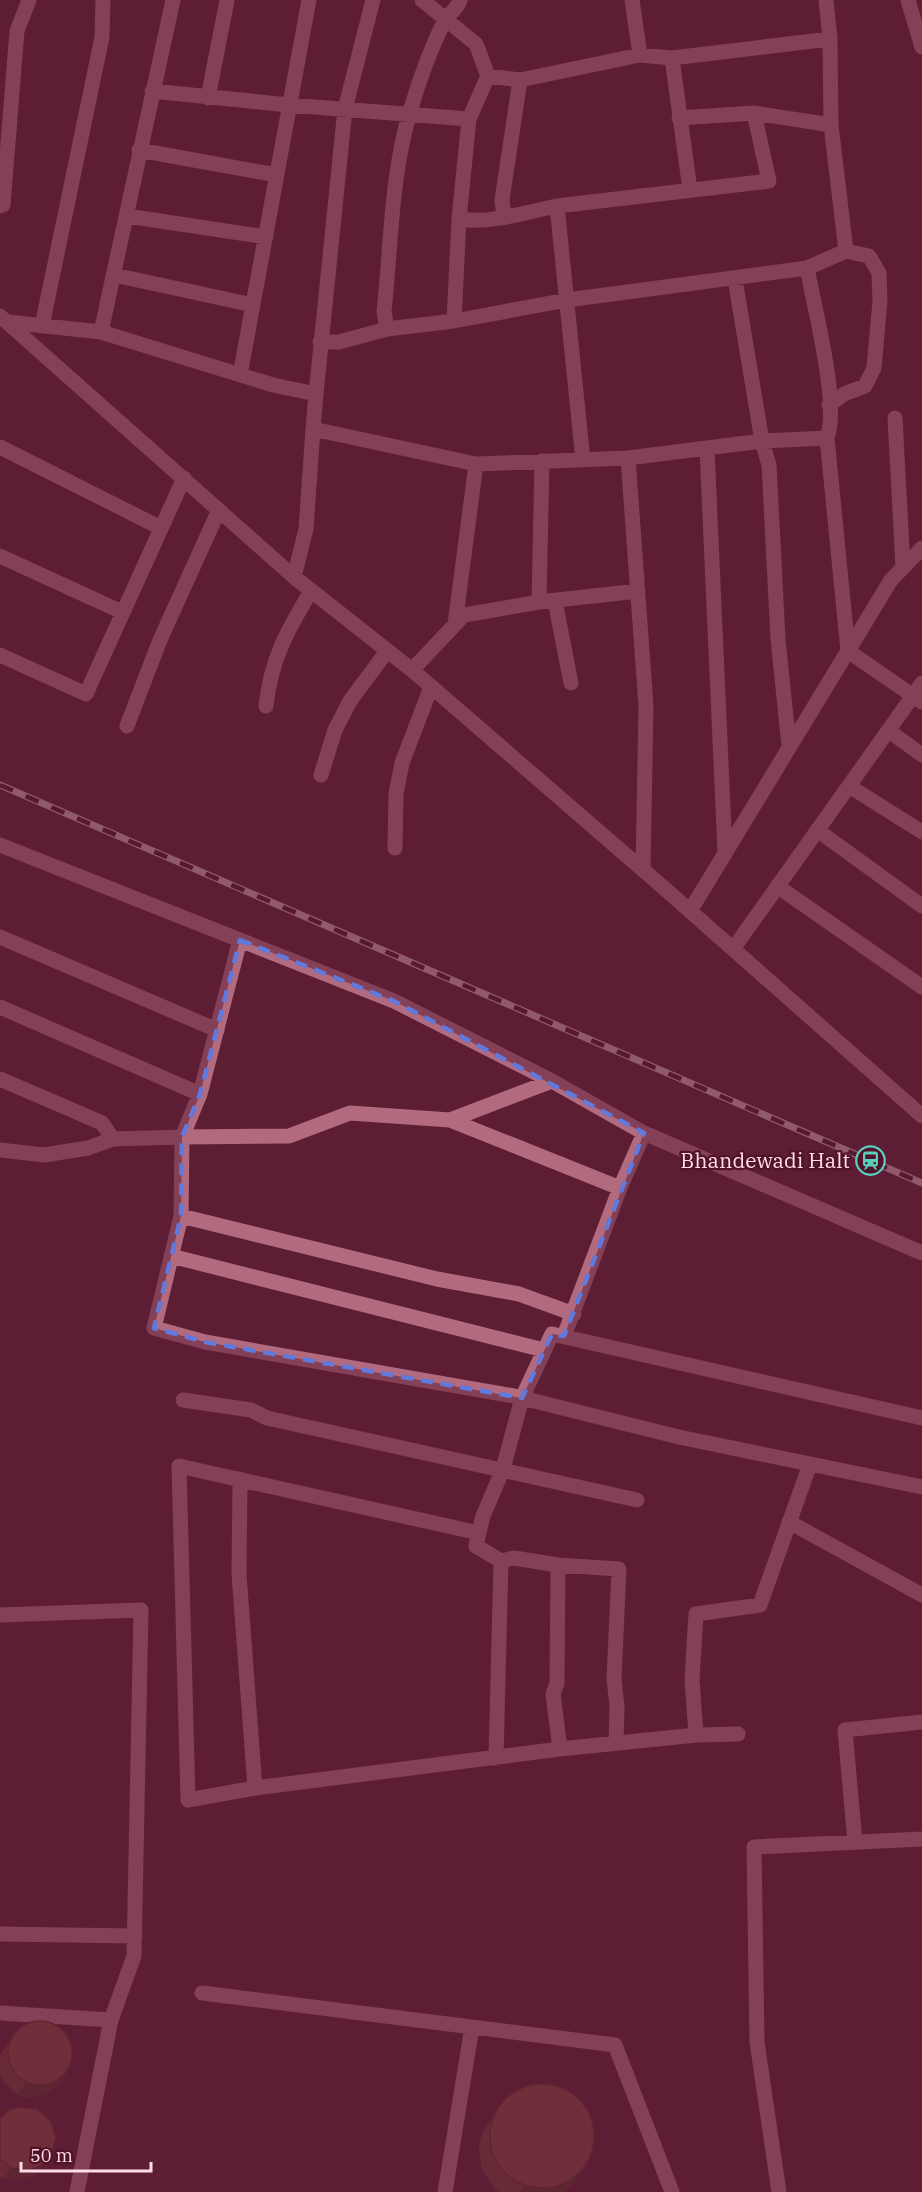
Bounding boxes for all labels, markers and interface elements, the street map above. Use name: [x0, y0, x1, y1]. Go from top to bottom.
station icon: Bhandewadi Halt: [855, 1145, 887, 1177]
place label: Bhandewadi Halt: [680, 1146, 850, 1174]
scale bar: [21, 2135, 152, 2173]
text: 50 m: [30, 2144, 73, 2167]

